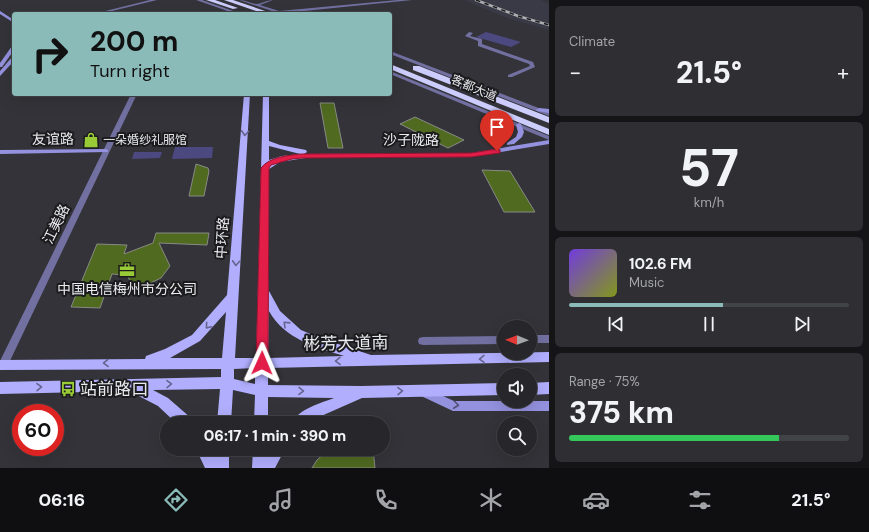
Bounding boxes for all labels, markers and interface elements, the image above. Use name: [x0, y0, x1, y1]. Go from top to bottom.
text: 200 m: [90, 23, 178, 60]
icon: right: [24, 28, 76, 80]
text: Climate: [569, 33, 615, 50]
text: 21.5°: [676, 53, 742, 92]
text: −: [569, 58, 581, 87]
text: +: [837, 58, 849, 87]
text: Turn right: [90, 59, 170, 83]
street label: 客都大道: [449, 71, 499, 105]
pin: [480, 110, 514, 151]
icon: arrive: [486, 116, 508, 138]
street label: 友谊路: [32, 130, 74, 148]
one-way arrow: [240, 130, 249, 136]
shop icon: 一朵婚纱礼服馆: [82, 131, 100, 149]
street label: 沙子陇路: [383, 131, 439, 149]
place label: 一朵婚纱礼服馆: [103, 132, 187, 148]
text: 57: [679, 134, 739, 202]
text: km/h: [694, 194, 724, 211]
street label: 江美路: [39, 201, 73, 247]
street label: 中环路: [212, 216, 232, 260]
text: 102.6 FM: [629, 254, 692, 274]
one-way arrow: [231, 260, 240, 266]
office icon: 中国电信梅州市分公司: [118, 261, 136, 279]
text: Music: [629, 274, 664, 291]
place label: 中国电信梅州市分公司: [57, 280, 197, 298]
icon: previous: [605, 313, 627, 335]
icon: pause: [698, 313, 720, 335]
icon: next: [791, 313, 813, 335]
north arrow: [497, 320, 537, 360]
map controls: [497, 320, 537, 456]
one-way arrow: [205, 321, 212, 329]
one-way arrow: [283, 321, 291, 329]
street label: 彬芳大道南: [303, 331, 389, 355]
position arrow: [241, 342, 283, 384]
one-way arrow: [479, 354, 485, 363]
one-way arrow: [335, 357, 341, 365]
one-way arrow: [103, 359, 109, 367]
button: sound: [497, 368, 537, 408]
text: Range · 75%: [569, 373, 640, 390]
place label: 站前路口: [80, 378, 148, 400]
bus stop icon: 站前路口: [59, 380, 77, 398]
one-way arrow: [166, 380, 172, 388]
one-way arrow: [36, 383, 42, 391]
one-way arrow: [298, 387, 304, 395]
one-way arrow: [397, 387, 403, 396]
text: 375 km: [569, 393, 674, 432]
one-way arrow: [453, 401, 459, 410]
speed limit sign: 60: [12, 404, 64, 456]
button: search: [497, 416, 537, 456]
text: 06:17 · 1 min · 390 m: [204, 426, 346, 446]
icon: directions: [162, 486, 190, 514]
icon: music: [267, 486, 295, 514]
icon: phone: [372, 486, 400, 514]
icon: climate: [477, 486, 505, 514]
icon: car: [582, 486, 610, 514]
icon: filters: [686, 486, 714, 514]
text: 06:16: [38, 488, 85, 512]
text: 21.5°: [791, 488, 831, 512]

